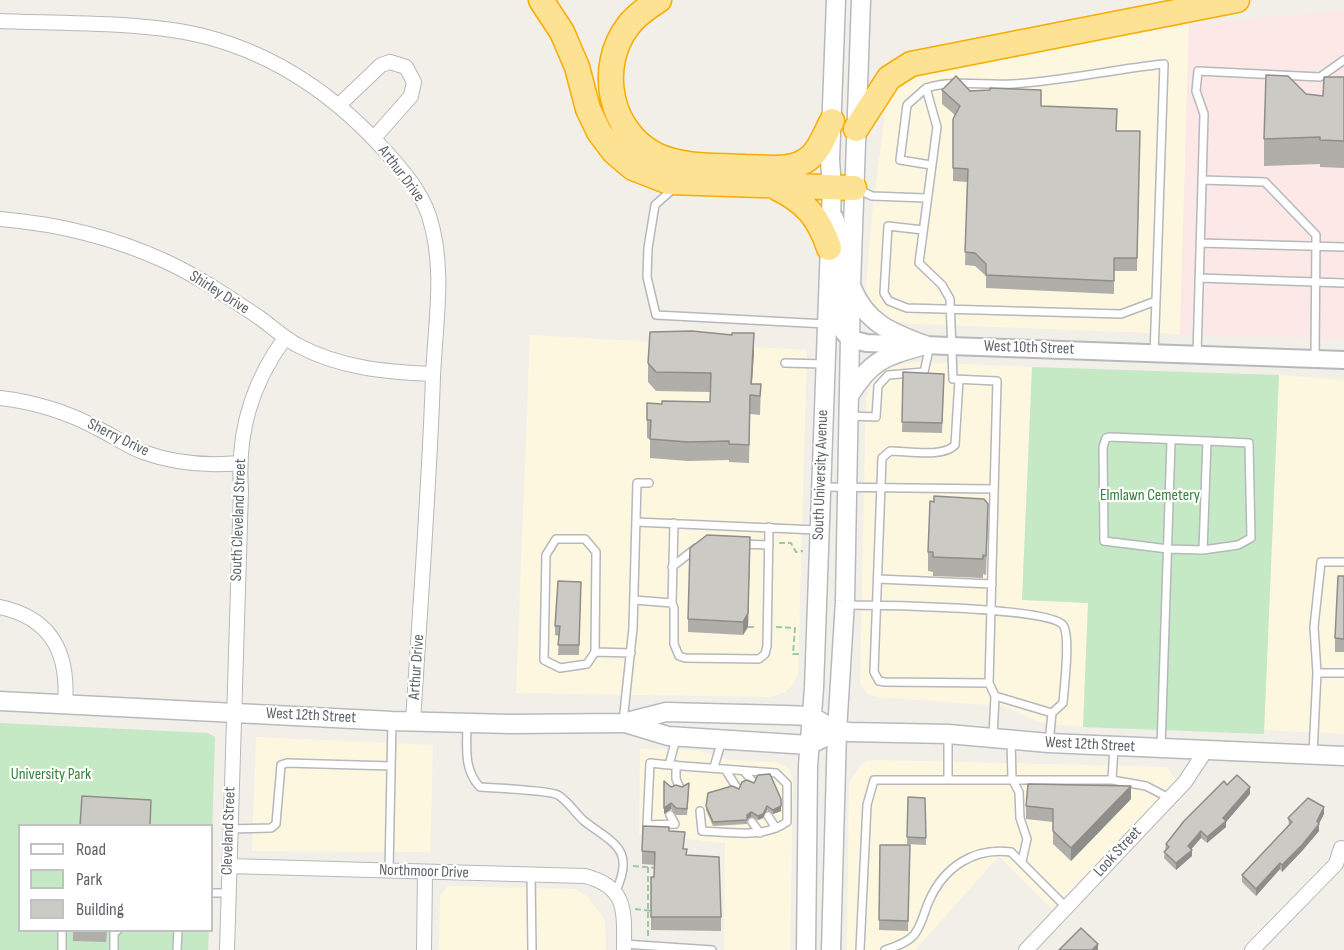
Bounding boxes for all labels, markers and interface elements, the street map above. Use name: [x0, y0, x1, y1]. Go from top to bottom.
street label: Arthur Drive: [374, 142, 428, 206]
street label: Shirley Drive: [185, 267, 253, 319]
street label: West 10th Street: [983, 337, 1075, 359]
street label: South University Avenue: [809, 409, 833, 541]
street label: Sherry Drive: [84, 415, 152, 461]
street label: South Cleveland Street: [227, 458, 251, 582]
park label: Elmlawn Cemetery: [1100, 486, 1200, 506]
street label: Arthur Drive: [405, 634, 429, 700]
street label: West 12th Street: [265, 704, 357, 728]
street label: West 12th Street: [1044, 733, 1136, 757]
park label: University Park: [11, 765, 91, 785]
street label: Cleveland Street: [218, 786, 240, 876]
street label: Look Street: [1090, 823, 1146, 881]
legend: [18, 824, 213, 932]
text: Road: [76, 839, 106, 860]
street label: Northmoor Drive: [379, 861, 469, 883]
text: Park: [76, 869, 102, 890]
text: Building: [76, 899, 124, 920]

